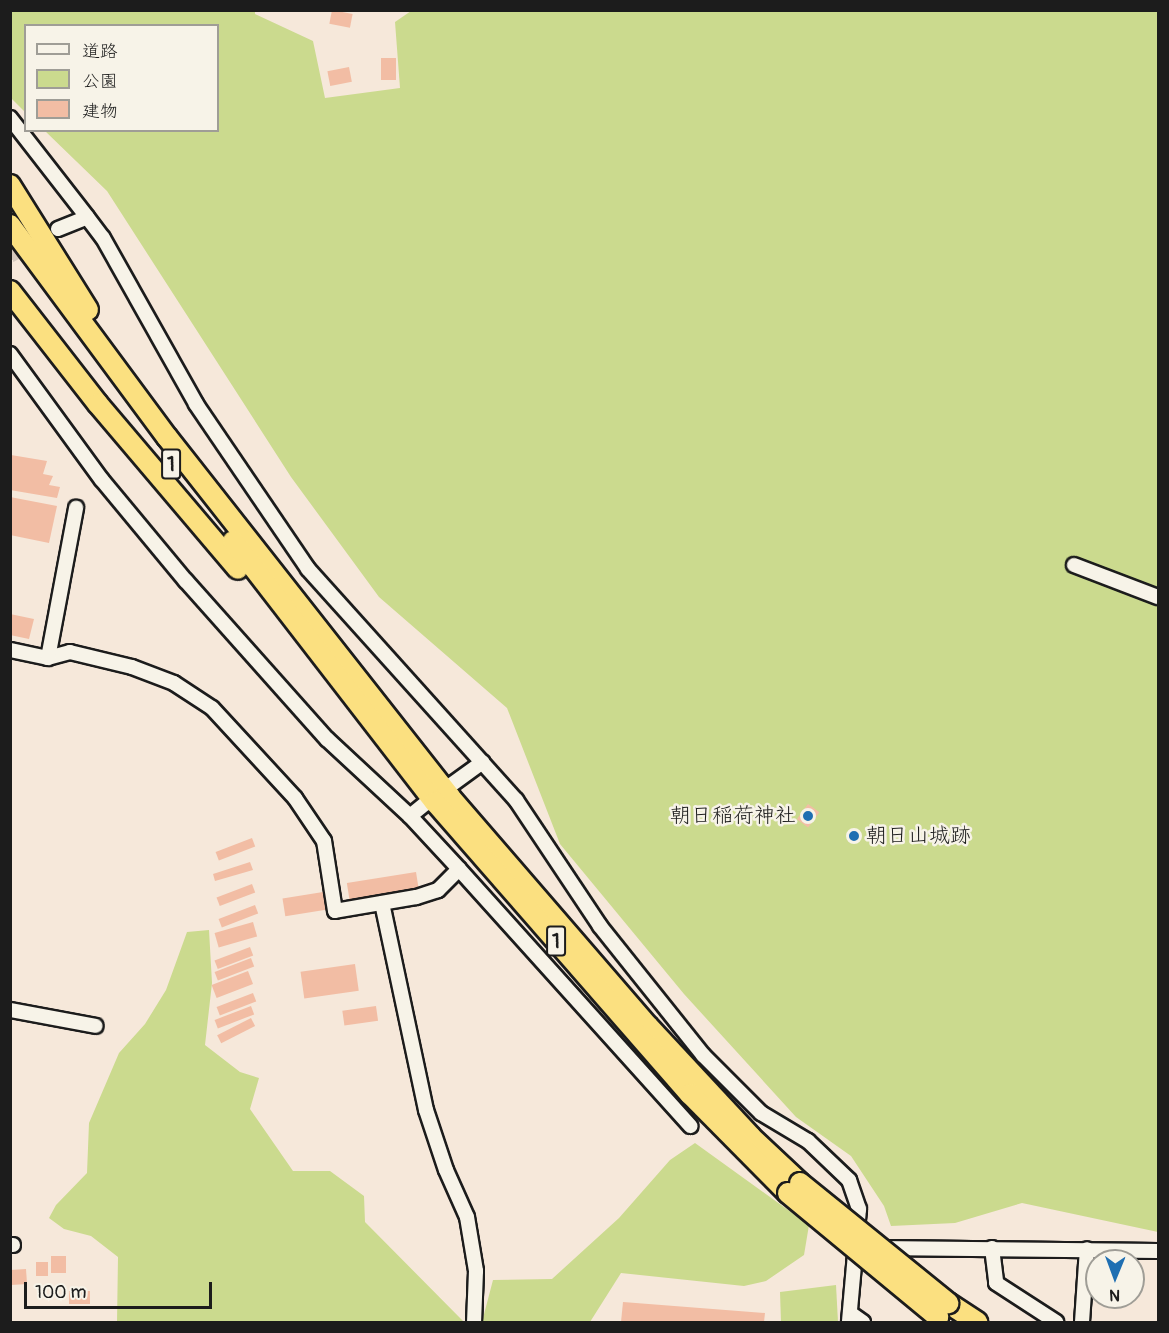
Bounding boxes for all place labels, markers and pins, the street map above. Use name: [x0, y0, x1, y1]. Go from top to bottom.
place label: 朝日稲荷神社: [670, 803, 796, 829]
marker: 朝日稲荷神社: [801, 809, 815, 823]
place label: 朝日山城跡: [866, 823, 971, 849]
marker: 朝日山城跡: [847, 829, 861, 843]

